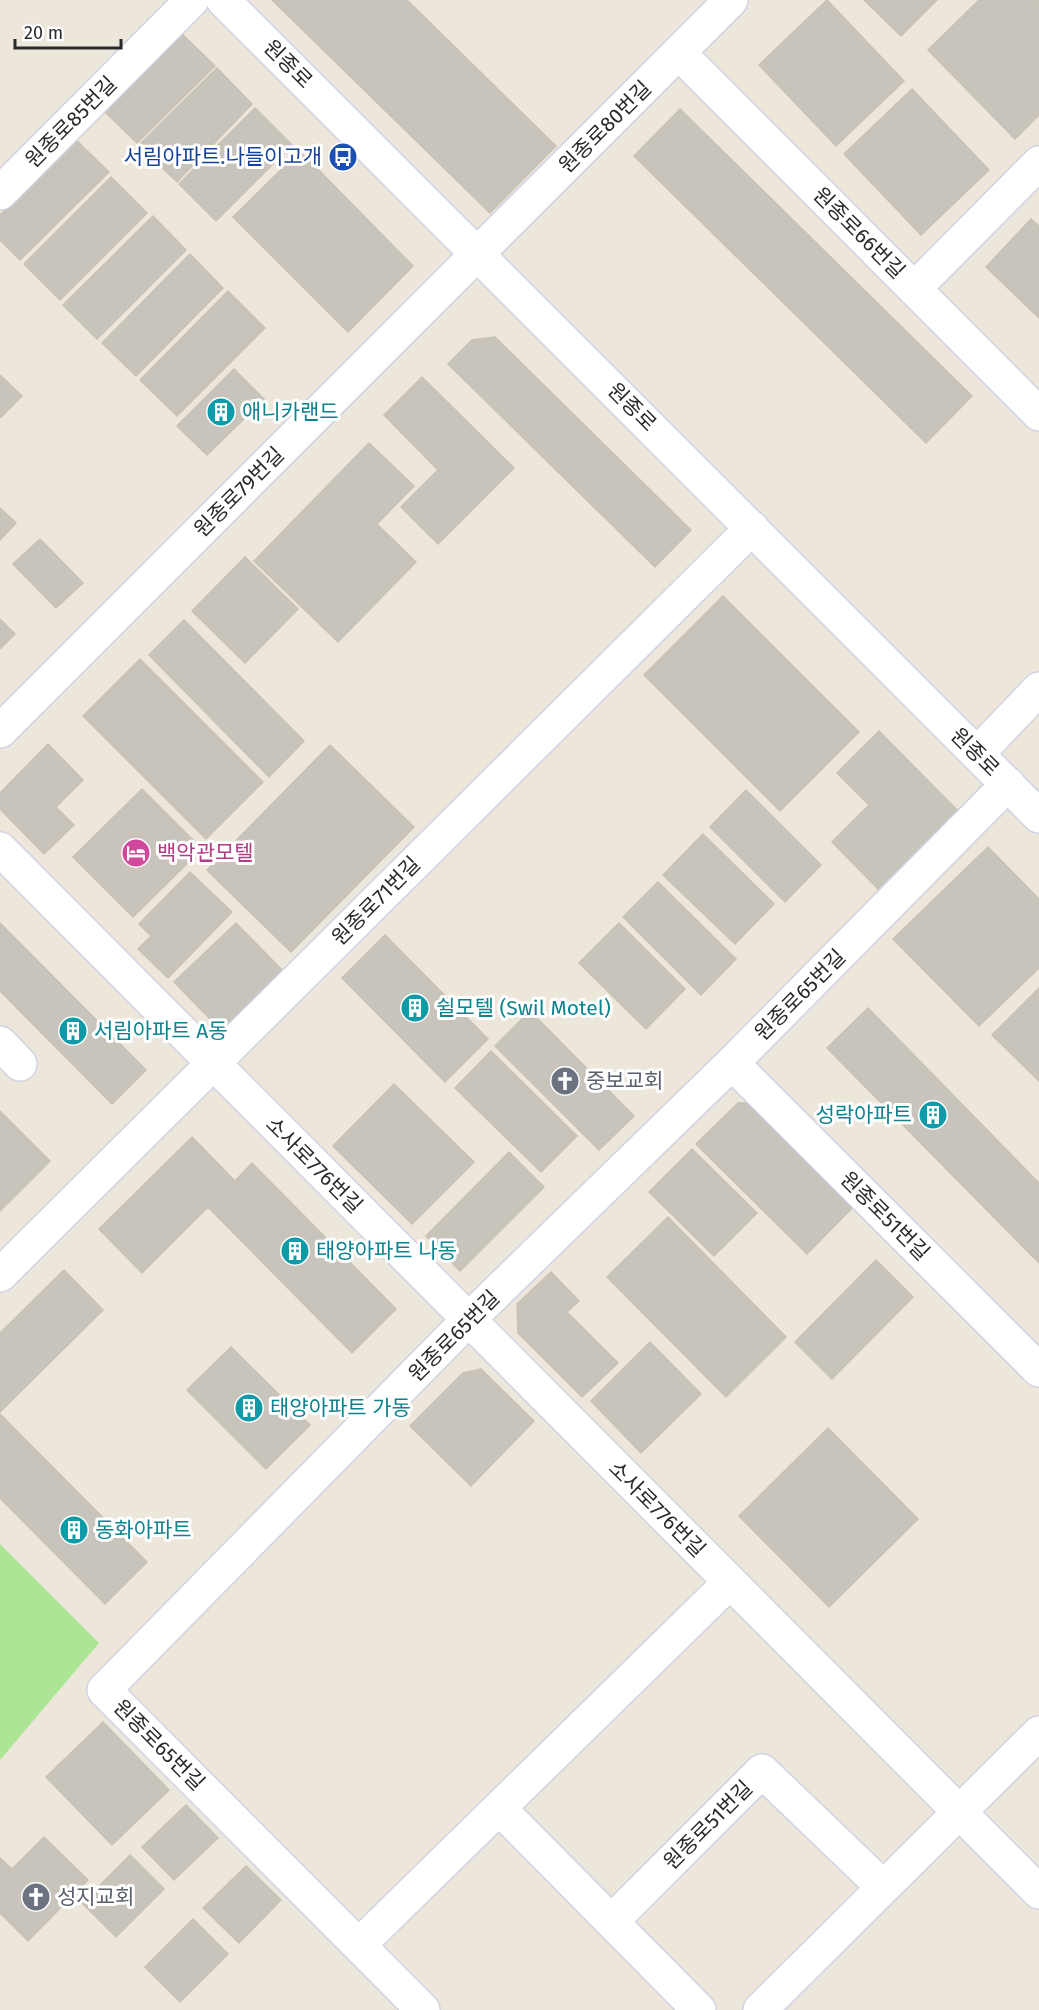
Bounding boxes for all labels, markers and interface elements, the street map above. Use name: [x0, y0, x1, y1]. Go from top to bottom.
scale bar: [15, 12, 122, 50]
text: 20 m: [24, 22, 63, 44]
street label: 원종로: [258, 34, 318, 94]
street label: 원종로85번길: [20, 71, 122, 173]
street label: 원종로80번길: [553, 75, 657, 179]
bus stop icon: 서림아파트.나들이고개: [327, 141, 359, 173]
place label: 서림아파트.나들이고개: [124, 144, 322, 170]
street label: 원종로66번길: [808, 182, 910, 284]
street label: 원종로: [602, 377, 662, 437]
building icon: 애니카랜드: [205, 396, 237, 428]
place label: 애니카랜드: [242, 399, 339, 425]
street label: 원종로79번길: [189, 442, 289, 542]
street label: 원종로: [945, 722, 1005, 782]
hotel icon: 백악관모텔: [120, 837, 152, 869]
place label: 백악관모텔: [157, 840, 254, 866]
street label: 원종로71번길: [326, 851, 426, 951]
street label: 원종로65번길: [749, 944, 851, 1046]
building icon: 쉴모텔 (Swil Motel): [399, 992, 431, 1024]
place label: 쉴모텔 (Swil Motel): [436, 995, 611, 1021]
building icon: 서림아파트 A동: [57, 1015, 89, 1047]
place label: 서림아파트 A동: [94, 1018, 228, 1044]
church icon: 중보교회: [549, 1065, 581, 1097]
place label: 중보교회: [586, 1068, 663, 1094]
building icon: 성락아파트: [917, 1099, 949, 1131]
place label: 성락아파트: [815, 1102, 912, 1128]
street label: 소사로776번길: [260, 1111, 368, 1219]
street label: 원종로51번길: [835, 1166, 935, 1266]
building icon: 태양아파트 나동: [279, 1235, 311, 1267]
place label: 태양아파트 나동: [316, 1238, 457, 1264]
street label: 원종로65번길: [403, 1285, 505, 1387]
building icon: 태양아파트 가동: [233, 1392, 265, 1424]
place label: 태양아파트 가동: [270, 1395, 411, 1421]
street label: 소사로776번길: [603, 1455, 711, 1563]
building icon: 동화아파트: [58, 1514, 90, 1546]
place label: 동화아파트: [95, 1517, 192, 1543]
street label: 원종로65번길: [108, 1694, 210, 1796]
street label: 원종로51번길: [658, 1775, 758, 1875]
church icon: 성지교회: [20, 1881, 52, 1913]
place label: 성지교회: [57, 1884, 134, 1910]

